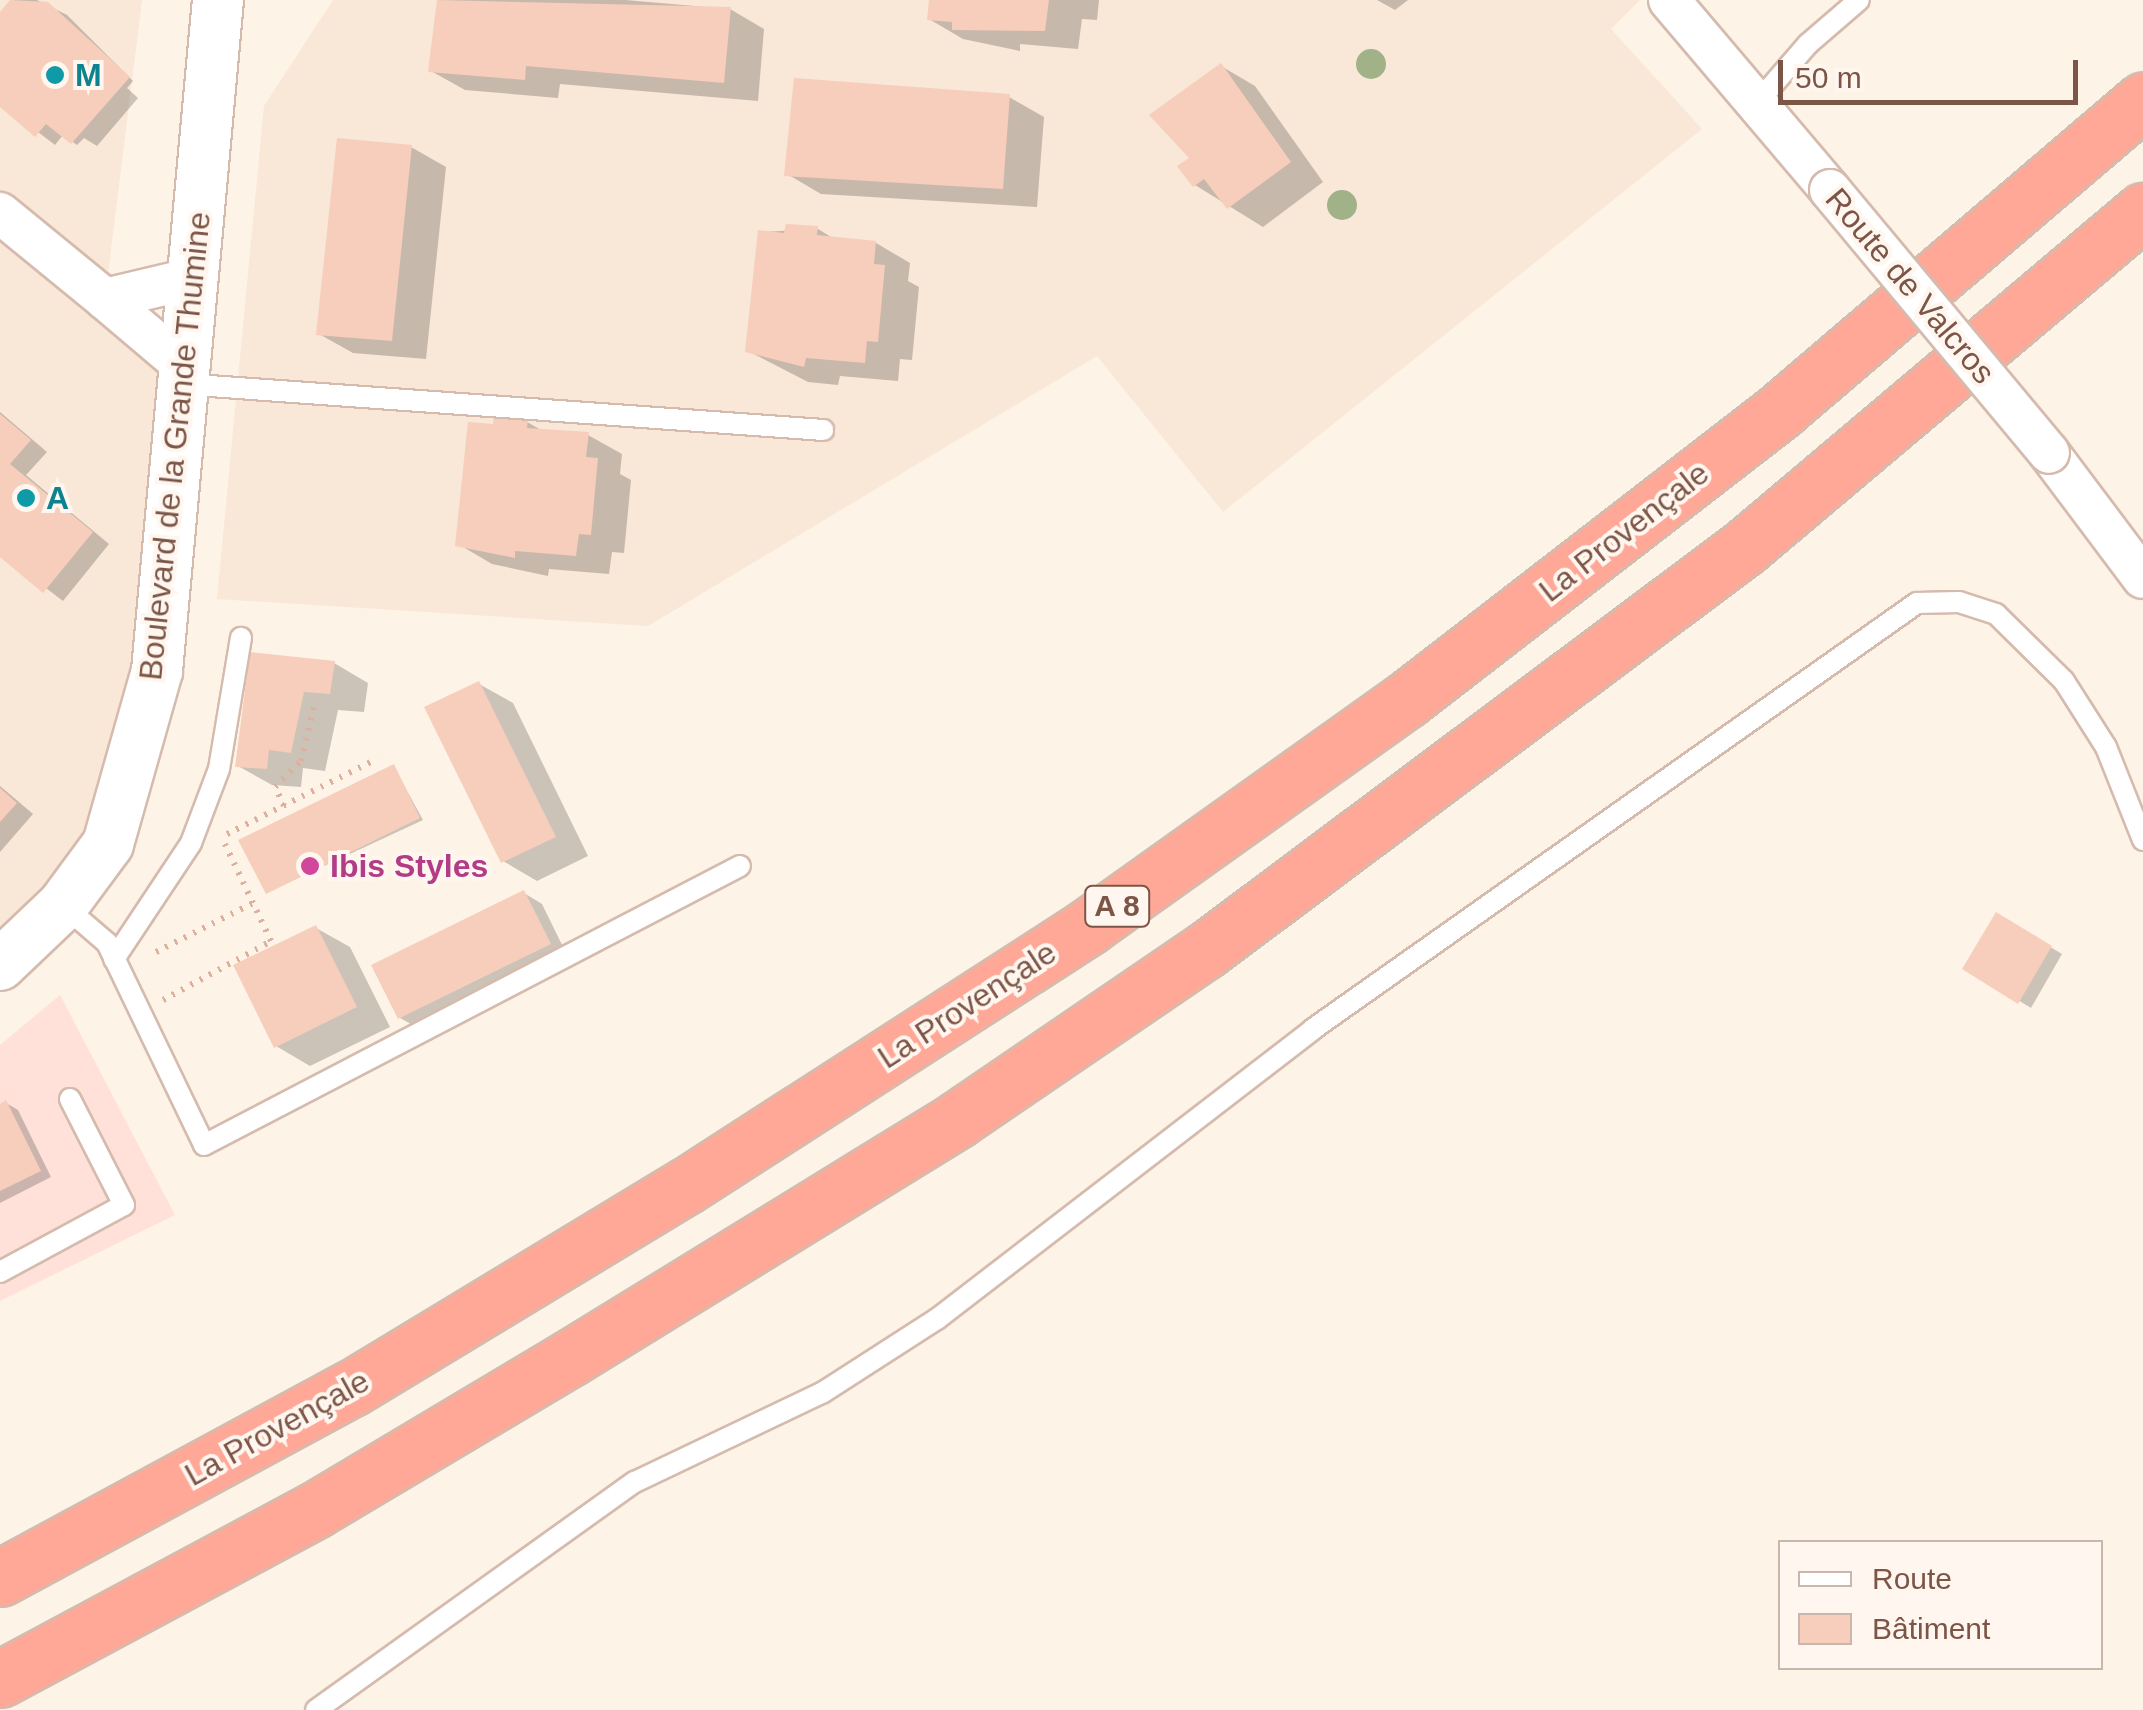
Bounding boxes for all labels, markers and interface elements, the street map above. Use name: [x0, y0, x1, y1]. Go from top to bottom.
scale bar: [1783, 40, 2083, 102]
place label: M: [75, 56, 102, 94]
text: 50 m: [1795, 61, 1862, 94]
marker: M: [44, 64, 66, 86]
street label: Route de Valcros: [1817, 181, 2003, 391]
street label: Boulevard de la Grande Thumine: [131, 210, 219, 682]
street label: La Provençale: [1532, 454, 1716, 610]
place label: A: [46, 479, 69, 517]
marker: A: [15, 487, 37, 509]
place label: Ibis Styles: [330, 847, 488, 885]
marker: Ibis Styles: [299, 855, 321, 877]
road number: A 8: [1082, 881, 1152, 931]
street label: La Provençale: [871, 933, 1063, 1077]
street label: La Provençale: [178, 1362, 376, 1494]
legend: [1778, 1540, 2103, 1670]
text: Route: [1872, 1562, 1952, 1595]
text: Bâtiment: [1872, 1612, 1990, 1645]

